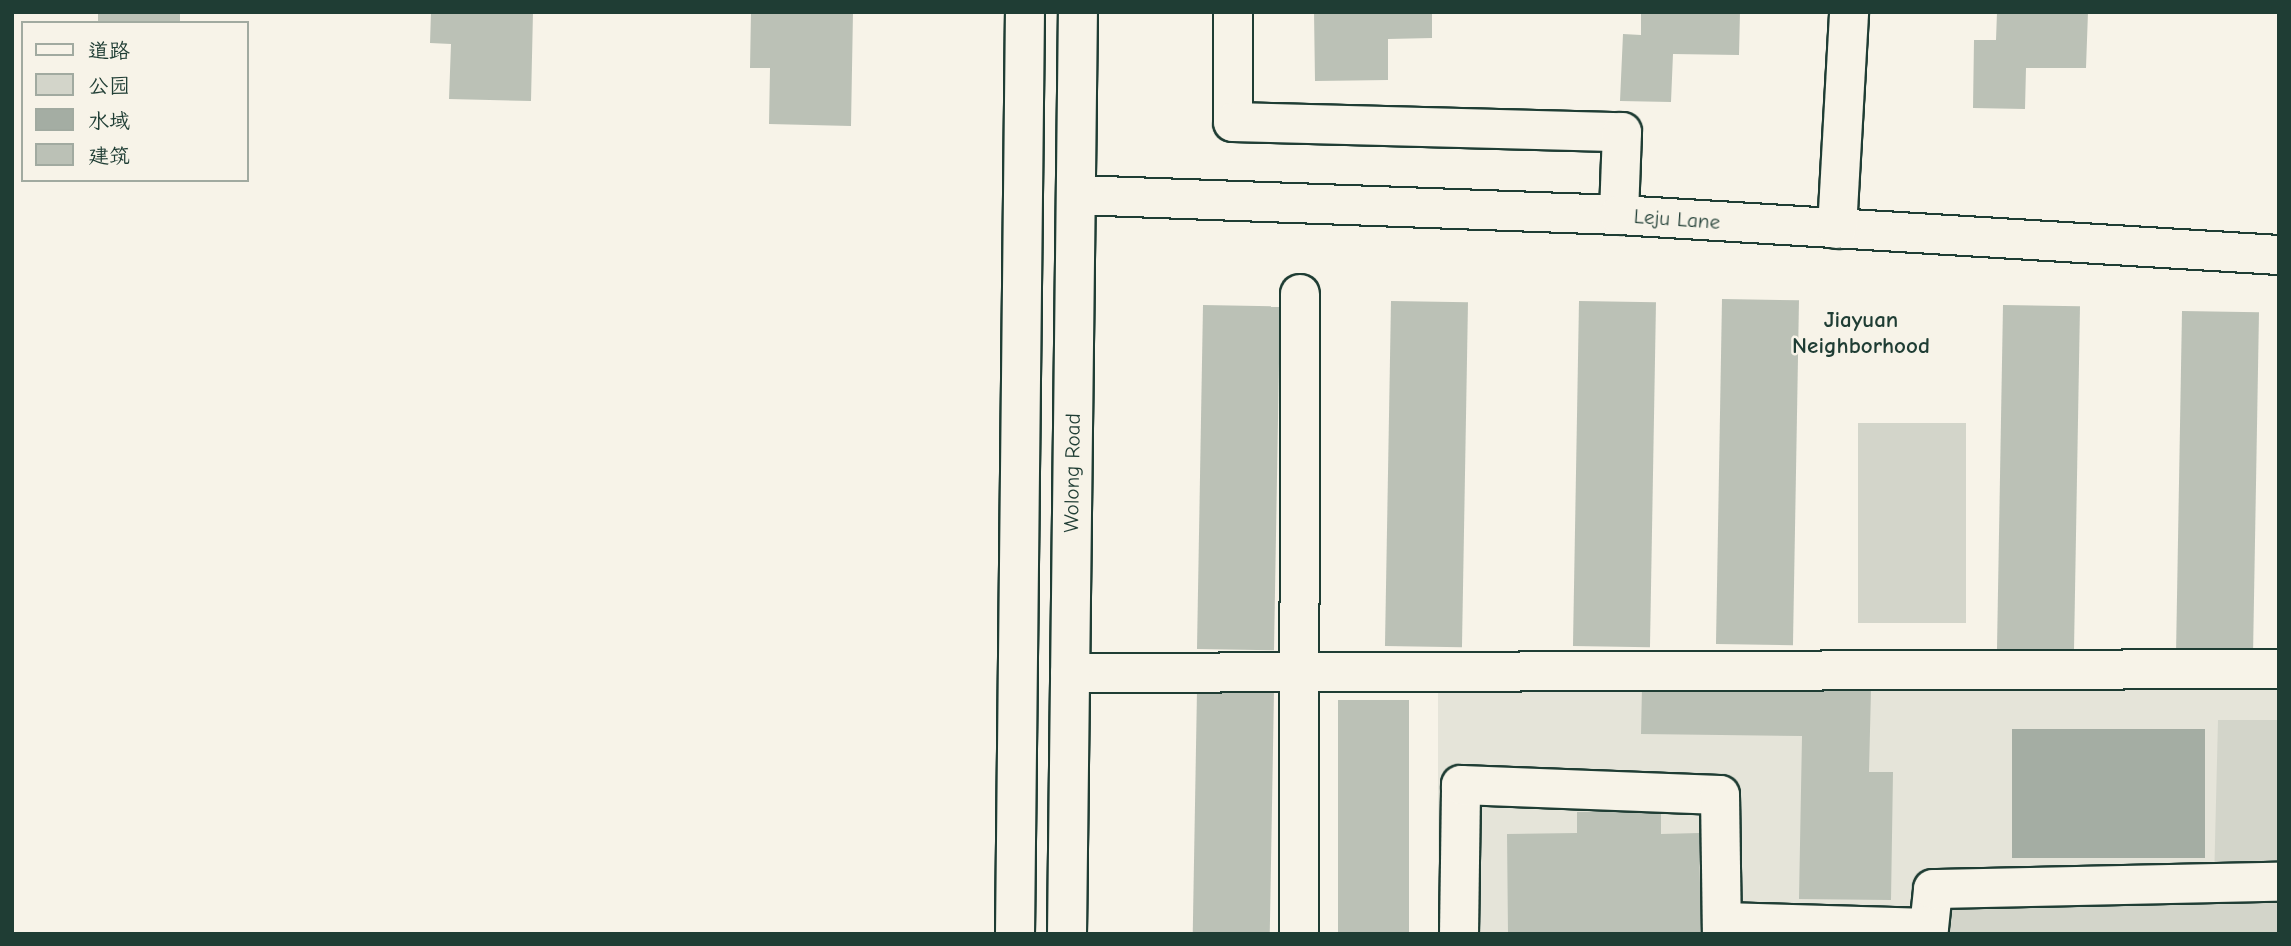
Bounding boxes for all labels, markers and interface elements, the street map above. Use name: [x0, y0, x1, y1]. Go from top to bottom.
legend: [21, 21, 248, 182]
text: 道路: [88, 39, 130, 63]
text: 公园: [88, 74, 130, 98]
text: 水域: [88, 109, 130, 133]
text: 建筑: [88, 144, 130, 168]
street label: Leju Lane: [1633, 203, 1721, 235]
district label: Jiayuan Neighborhood: [1792, 306, 1930, 360]
street label: Wolong Road: [1058, 413, 1086, 533]

